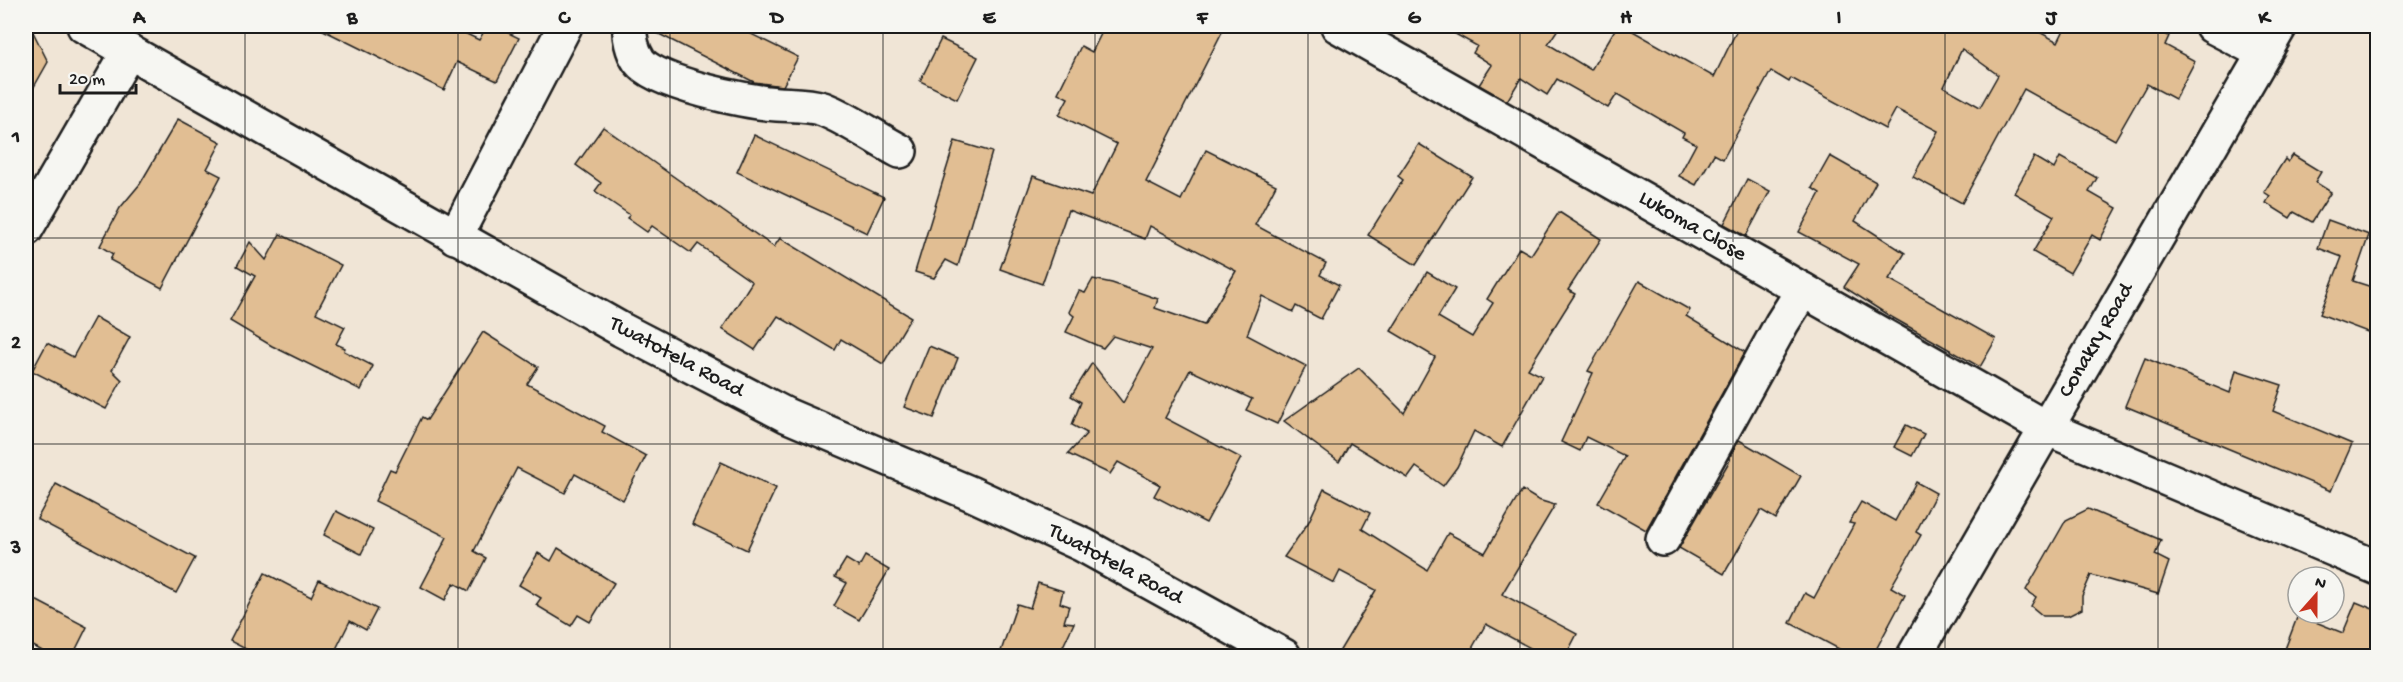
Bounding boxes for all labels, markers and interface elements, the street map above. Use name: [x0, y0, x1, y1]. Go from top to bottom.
text: A: [132, 8, 147, 31]
text: B: [346, 8, 358, 31]
text: C: [558, 8, 572, 31]
text: D: [768, 8, 784, 31]
text: E: [983, 8, 997, 31]
text: F: [1196, 8, 1209, 31]
text: G: [1408, 8, 1422, 31]
text: H: [1620, 8, 1632, 31]
text: I: [1837, 8, 1842, 31]
text: J: [2045, 8, 2058, 31]
text: K: [2257, 8, 2272, 31]
scale bar: [60, 57, 136, 95]
text: 20 m: [69, 70, 105, 91]
text: 1: [11, 127, 20, 150]
street label: Lukoma Close: [1633, 186, 1751, 269]
street label: Conakry Road: [2054, 277, 2141, 403]
street label: Twatotela Road: [602, 311, 750, 405]
text: 2: [11, 333, 21, 356]
street label: Twatotela Road: [1041, 518, 1189, 612]
text: 3: [10, 538, 21, 561]
north arrow: [2286, 565, 2346, 625]
text: N: [2312, 574, 2329, 595]

